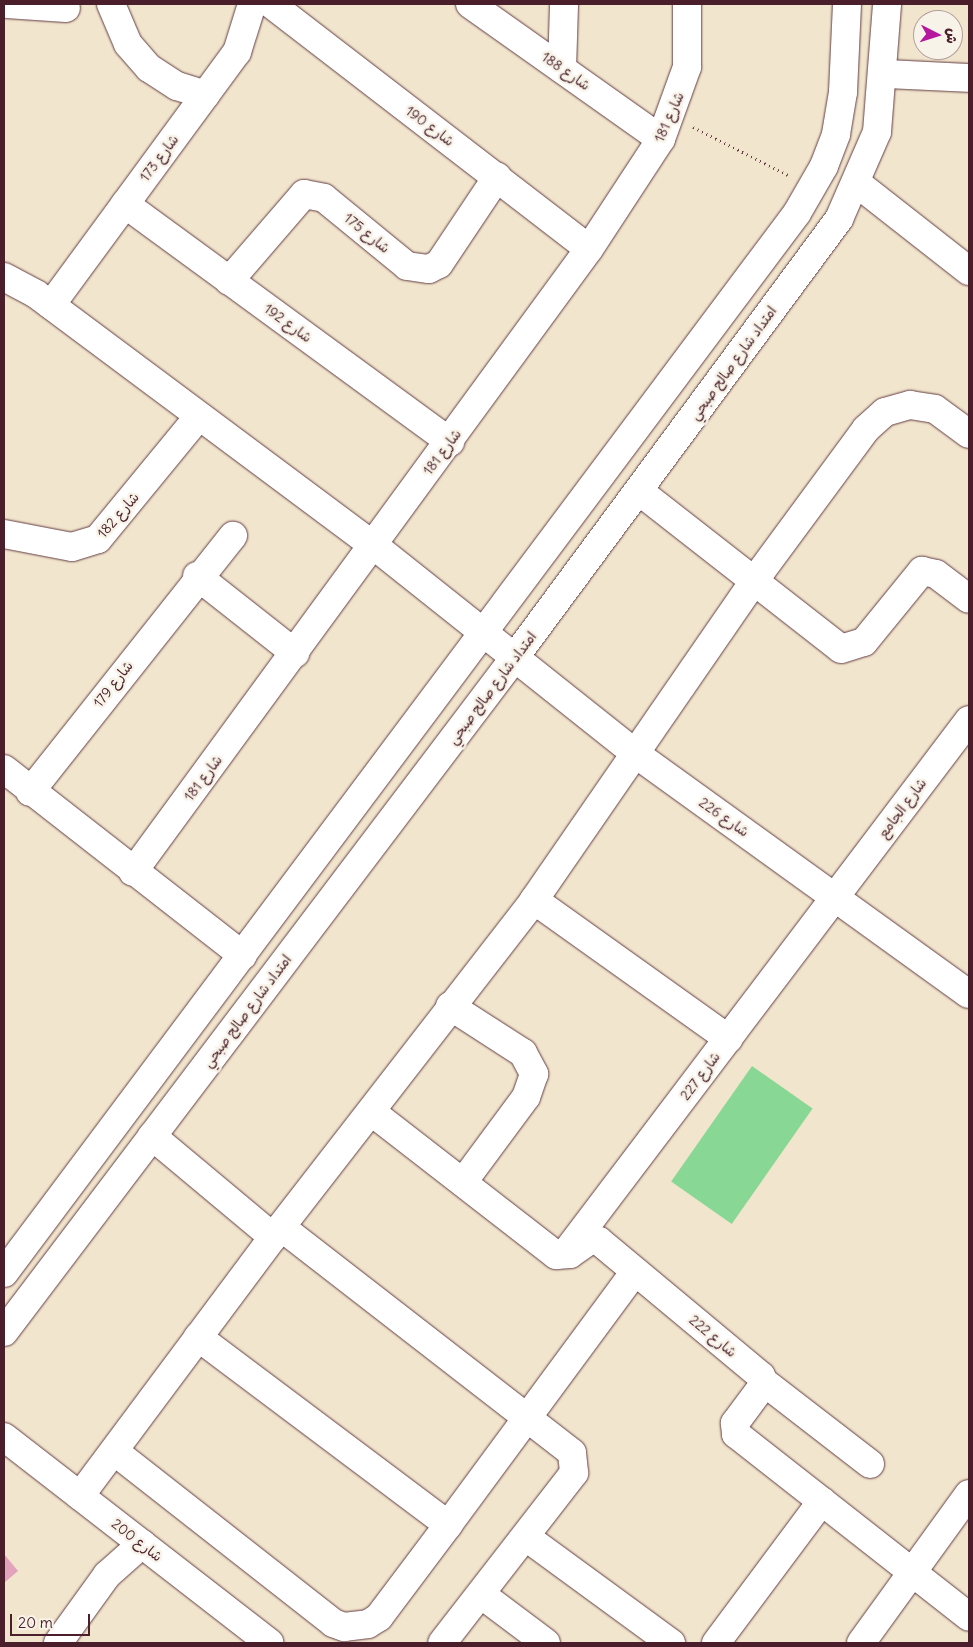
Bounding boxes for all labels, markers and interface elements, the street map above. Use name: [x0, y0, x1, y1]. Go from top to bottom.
north arrow: [913, 10, 963, 60]
text: ش: [942, 28, 962, 45]
street label: شارع 188: [539, 48, 593, 94]
street label: شارع 181: [651, 89, 687, 145]
street label: شارع 190: [402, 102, 458, 150]
street label: شارع 173: [136, 131, 182, 185]
street label: شارع 175: [341, 209, 393, 257]
street label: شارع 192: [261, 300, 315, 346]
street label: امتداد شارع صالح صبحي: [686, 303, 780, 423]
street label: شارع 181: [419, 426, 465, 478]
street label: شارع 182: [94, 489, 142, 541]
street label: امتداد شارع صالح صبحي: [444, 628, 540, 748]
street label: شارع 179: [90, 658, 136, 710]
street label: شارع 181: [180, 752, 226, 804]
street label: شارع الجامع: [874, 775, 930, 841]
street label: شارع 226: [696, 794, 752, 840]
street label: امتداد شارع صالح صبحي: [199, 951, 295, 1071]
street label: شارع 227: [676, 1049, 724, 1103]
street label: شارع 222: [686, 1311, 740, 1361]
street label: شارع 200: [108, 1515, 166, 1565]
scale bar: [12, 1604, 92, 1636]
text: 20 m: [18, 1613, 53, 1632]

